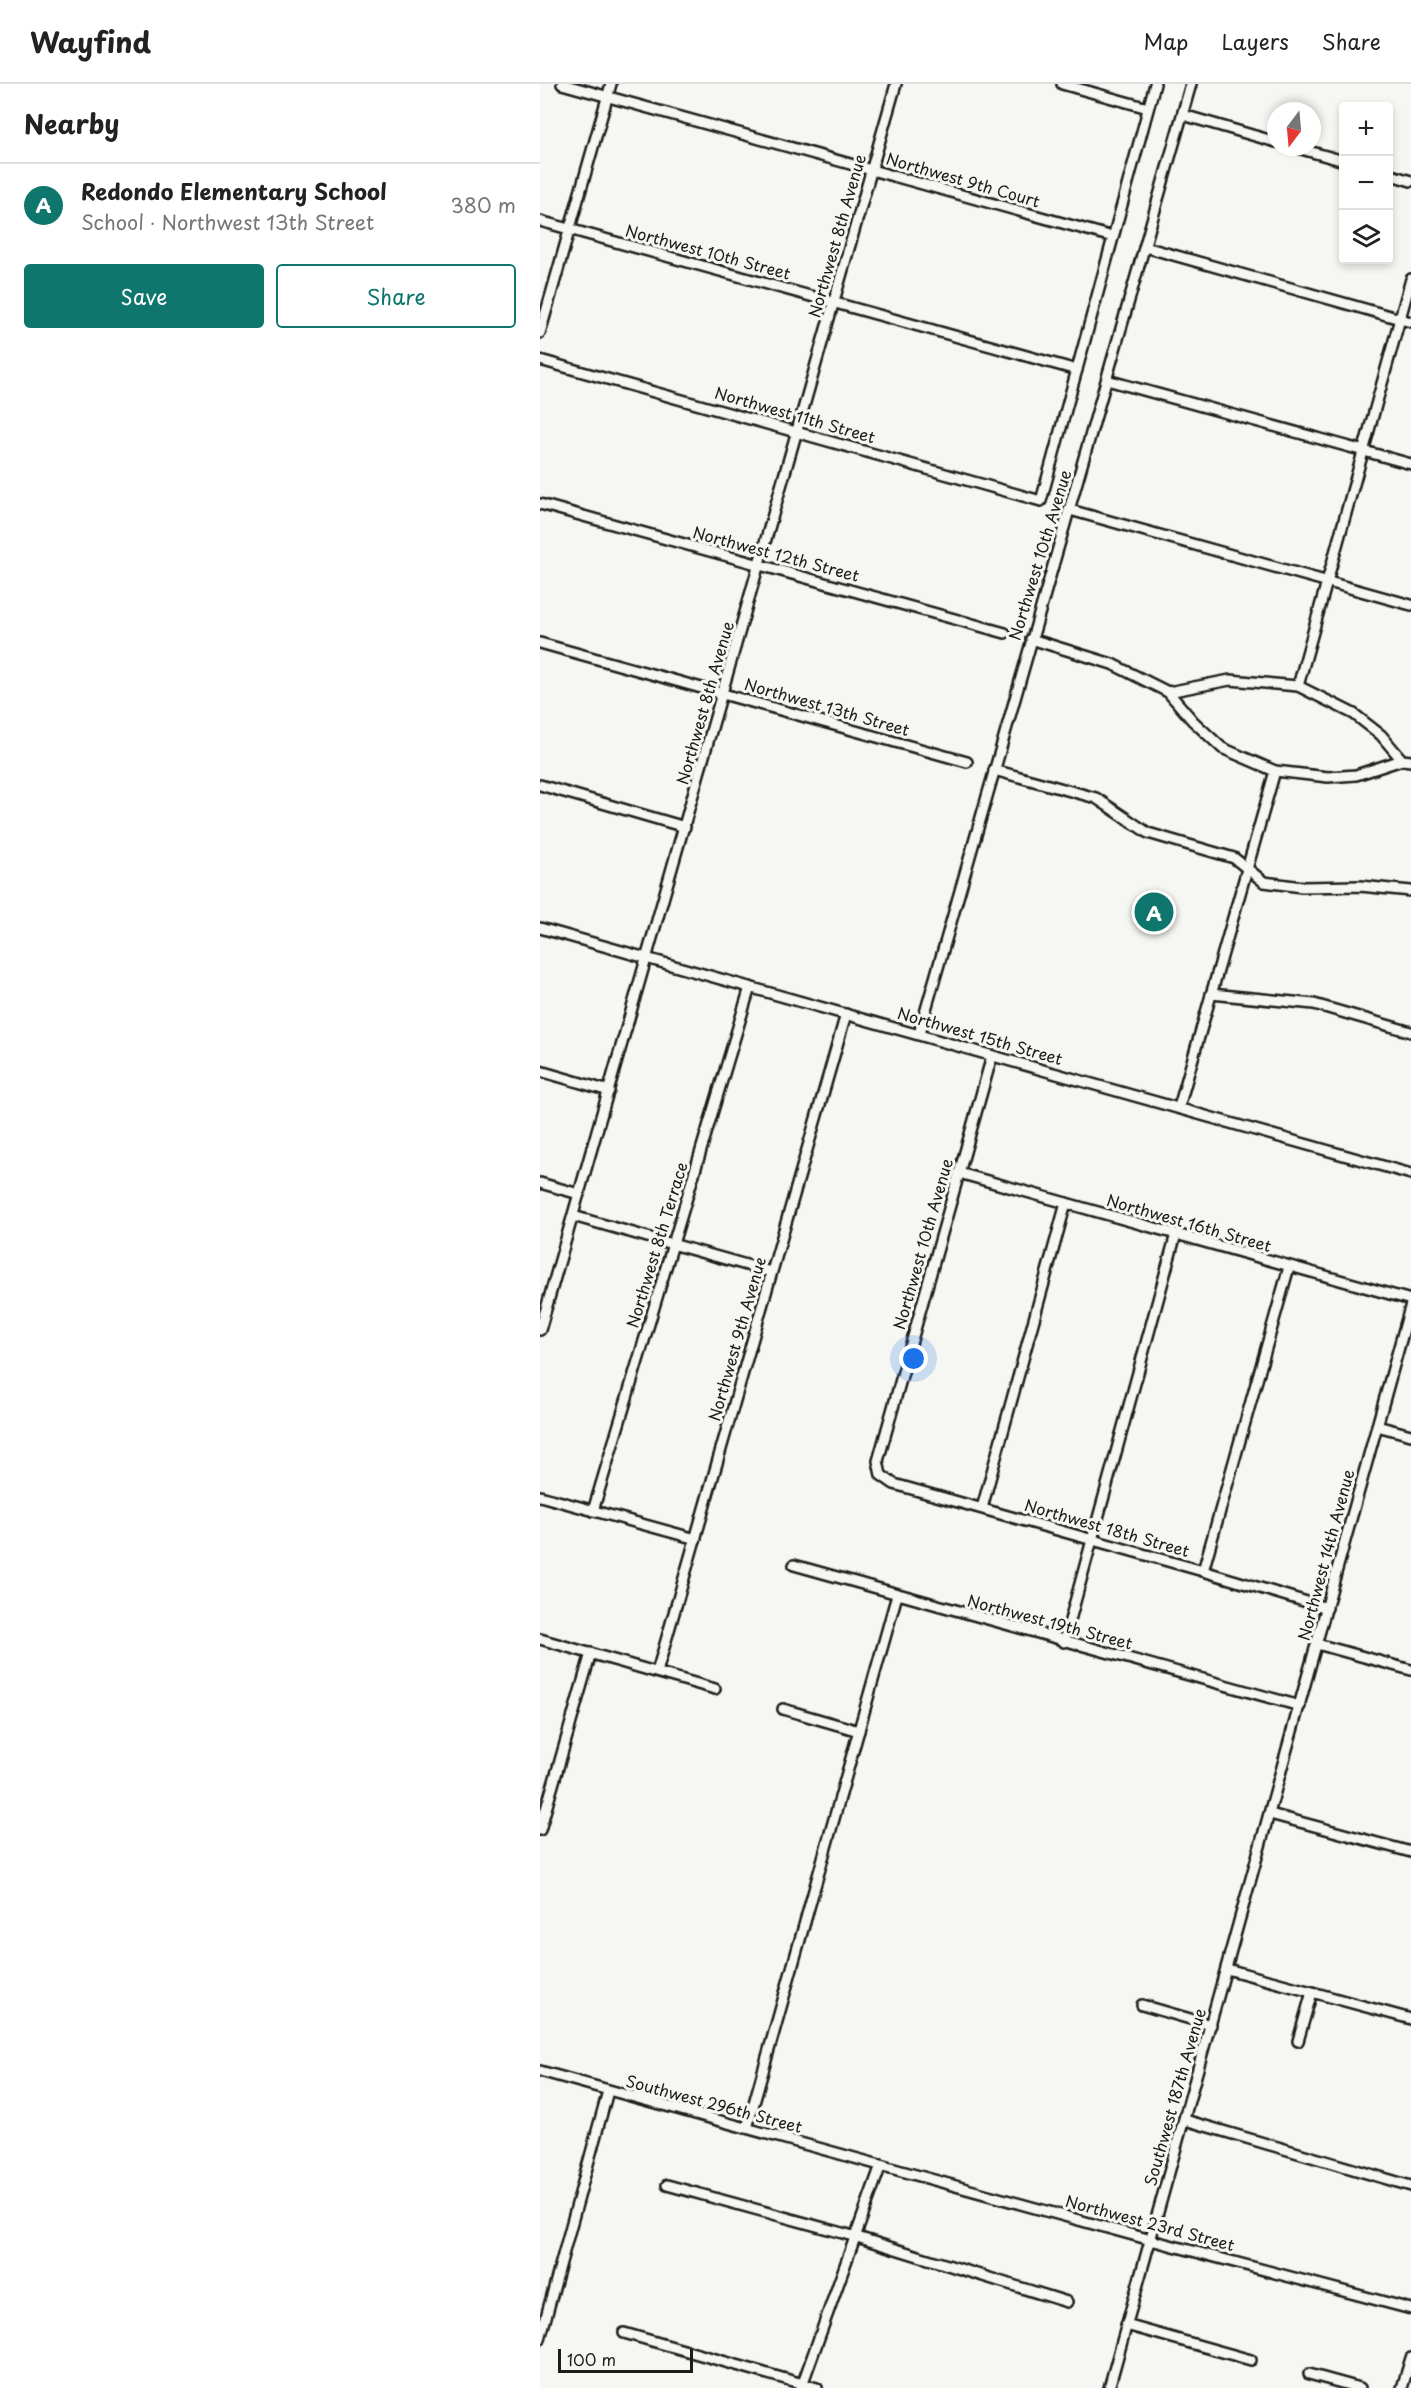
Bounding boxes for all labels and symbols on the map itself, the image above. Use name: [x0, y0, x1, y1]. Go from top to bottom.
north arrow: [1267, 102, 1321, 156]
street label: Northwest 9th Court: [884, 146, 1043, 213]
street label: Northwest 8th Avenue: [801, 151, 871, 320]
street label: Northwest 10th Street: [623, 217, 794, 285]
street label: Northwest 11th Street: [712, 380, 879, 449]
street label: Northwest 10th Avenue: [1002, 466, 1076, 643]
street label: Northwest 12th Street: [690, 519, 863, 587]
street label: Northwest 8th Avenue: [669, 618, 739, 787]
street label: Northwest 13th Street: [742, 671, 913, 741]
pin: A: [1134, 890, 1174, 934]
street label: Northwest 15th Street: [895, 1000, 1066, 1070]
street label: Northwest 10th Avenue: [886, 1155, 958, 1332]
street label: Northwest 8th Terrace: [619, 1159, 693, 1331]
street label: Northwest 16th Street: [1104, 1187, 1275, 1257]
street label: Northwest 9th Avenue: [701, 1254, 771, 1424]
your location: [899, 1344, 928, 1373]
street label: Northwest 14th Avenue: [1291, 1466, 1360, 1643]
street label: Northwest 18th Street: [1022, 1492, 1193, 1562]
street label: Northwest 19th Street: [965, 1587, 1136, 1655]
street label: Southwest 187th Avenue: [1137, 2005, 1211, 2188]
street label: Southwest 296th Street: [623, 2068, 806, 2138]
street label: Northwest 23rd Street: [1063, 2188, 1238, 2256]
scale bar: [558, 2346, 693, 2374]

